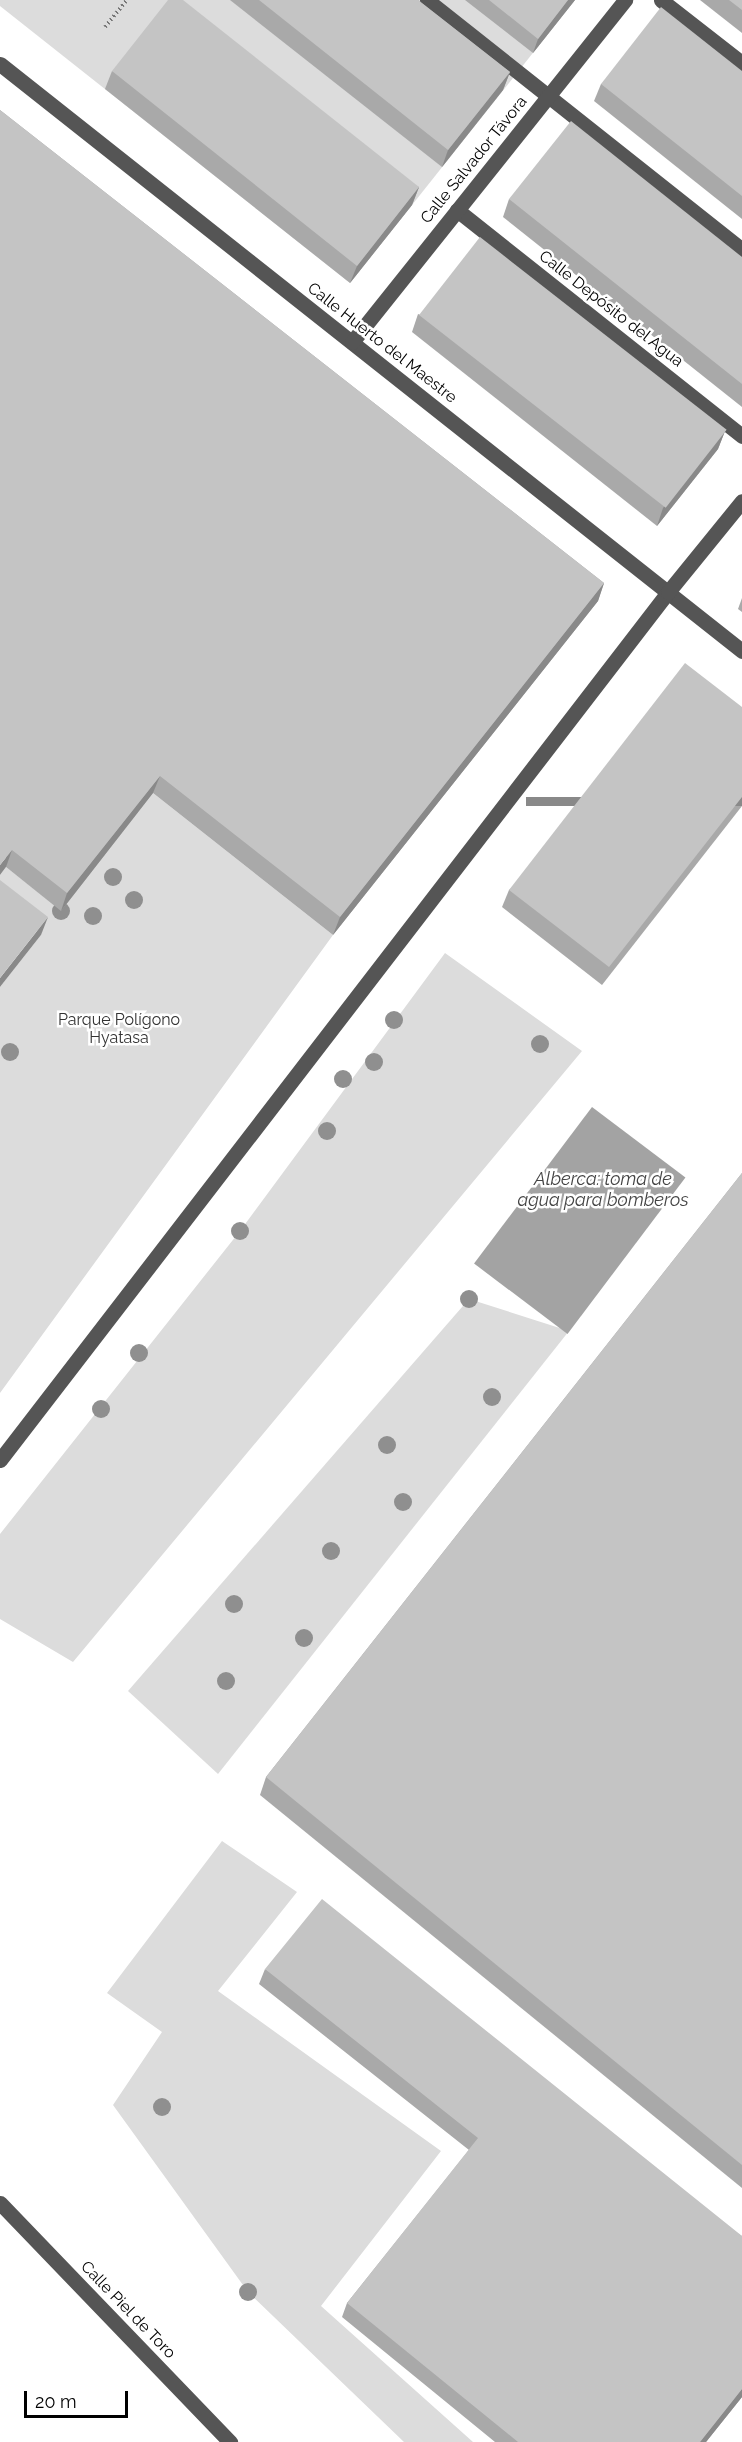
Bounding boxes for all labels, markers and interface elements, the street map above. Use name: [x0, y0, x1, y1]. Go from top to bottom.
street label: Calle Salvador Távora: [416, 92, 532, 228]
street label: Calle Depósito del Agua: [535, 246, 687, 372]
street label: Calle Huerto del Maestre: [303, 279, 461, 407]
park label: Parque Polígono Hyatasa: [58, 1010, 180, 1048]
water label: Alberca: toma de agua para bomberos: [517, 1169, 689, 1212]
street label: Calle Piel de Toro: [76, 2257, 180, 2363]
scale bar: [27, 2379, 130, 2417]
text: 20 m: [35, 2391, 77, 2412]

